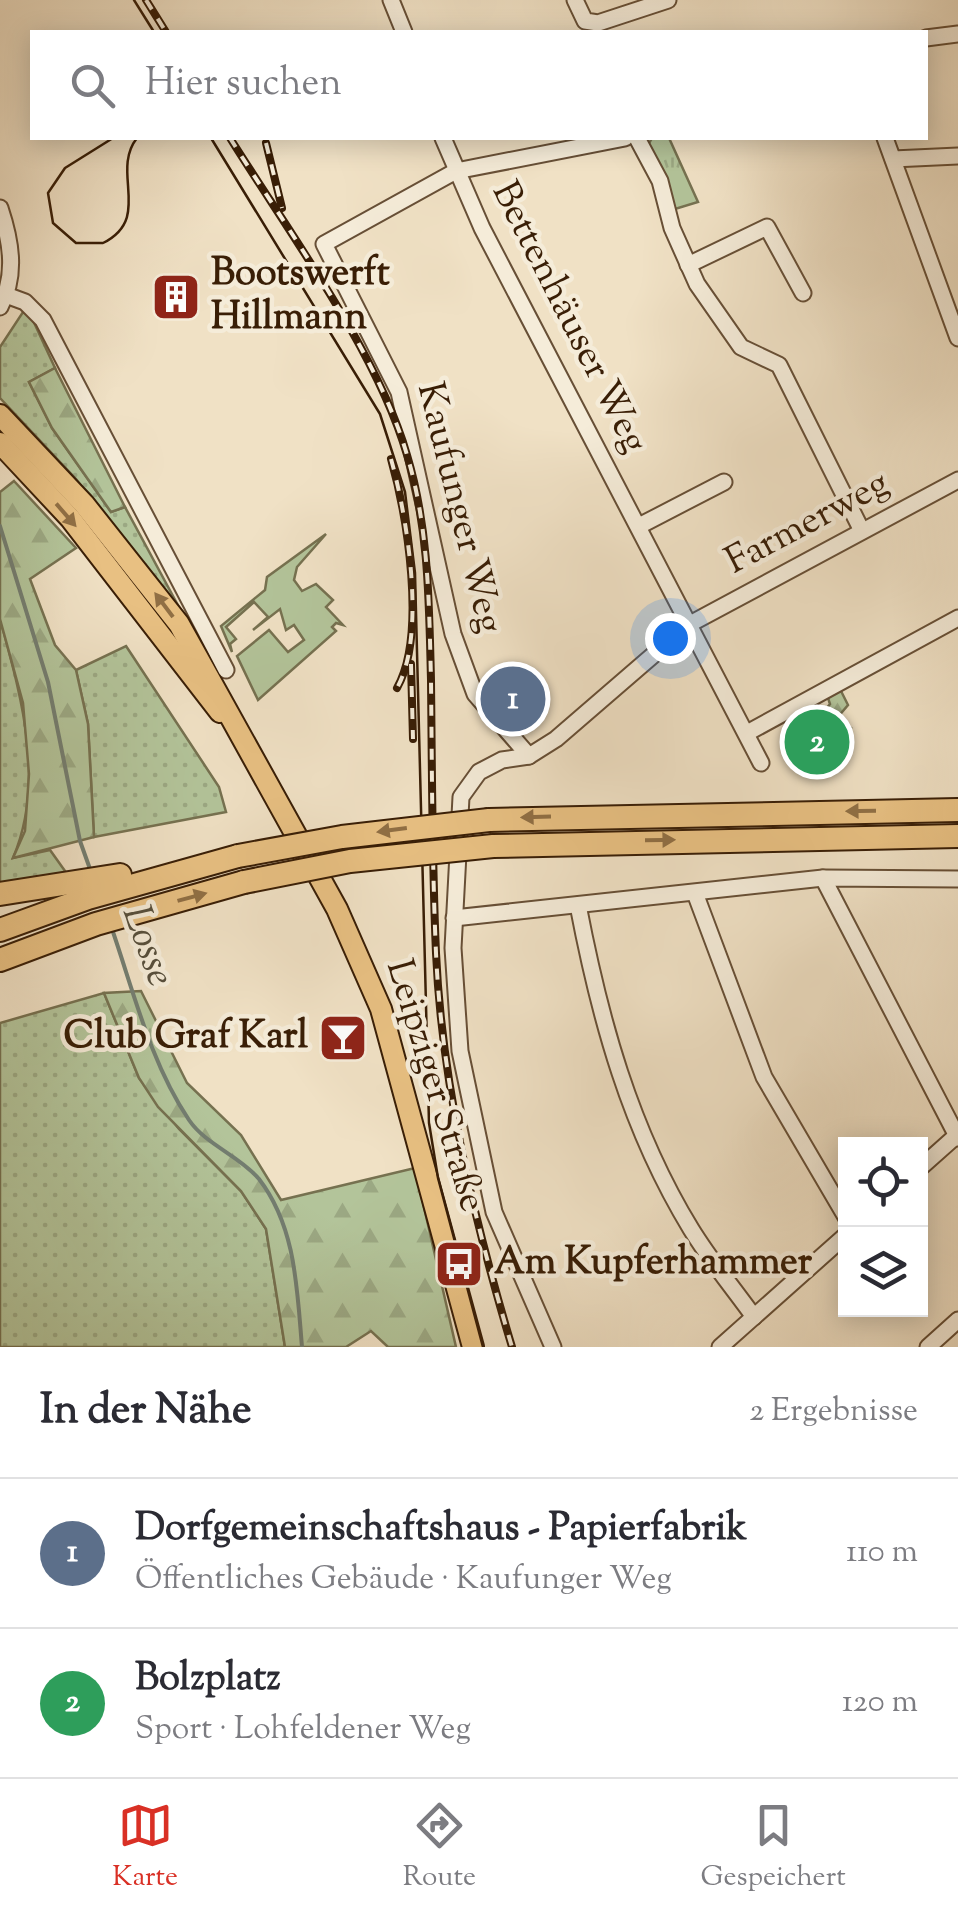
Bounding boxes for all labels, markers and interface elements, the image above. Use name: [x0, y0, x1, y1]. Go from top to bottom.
search box: [30, 30, 928, 140]
icon: search: [65, 58, 120, 113]
text: Hier suchen: [145, 58, 342, 112]
street label: Bettenhäuser Weg: [476, 173, 660, 463]
place label: Bootswerft Hillmann: [211, 248, 390, 346]
building icon: Bootswerft Hillmann: [150, 271, 202, 323]
street label: Kaufunger Weg: [401, 377, 515, 639]
street label: Farmerweg: [717, 458, 899, 590]
one-way arrow: [54, 502, 76, 527]
one-way arrow: [155, 592, 175, 618]
your location: [645, 613, 696, 664]
pin: 1: [480, 662, 546, 736]
pin: 2: [784, 704, 850, 780]
one-way arrow: [844, 804, 876, 820]
one-way arrow: [519, 810, 551, 826]
one-way arrow: [376, 822, 407, 838]
one-way arrow: [645, 832, 677, 848]
one-way arrow: [177, 888, 208, 904]
water label: Losse: [105, 897, 187, 995]
street label: Leipziger Straße: [370, 953, 498, 1219]
place label: Club Graf Karl: [64, 1011, 308, 1065]
bar icon: Club Graf Karl: [317, 1012, 369, 1064]
map controls: [838, 1137, 928, 1317]
button: locate: [838, 1137, 928, 1227]
button: layers: [838, 1227, 928, 1317]
place label: Am Kupferhammer: [494, 1237, 813, 1291]
bus stop icon: Am Kupferhammer: [433, 1238, 485, 1290]
text: In der Nähe: [40, 1382, 252, 1442]
text: 2 Ergebnisse: [749, 1389, 918, 1435]
text: Dorfgemeinschaftshaus - Papierfabrik: [135, 1503, 747, 1557]
text: 1: [67, 1530, 78, 1576]
text: 110 m: [846, 1530, 918, 1576]
text: Öffentliches Gebäude · Kaufunger Weg: [135, 1557, 672, 1603]
text: Bolzplatz: [135, 1653, 281, 1707]
text: 2: [65, 1680, 80, 1726]
text: 120 m: [842, 1680, 918, 1726]
text: Sport · Lohfeldener Weg: [135, 1707, 471, 1753]
tab: Karte: [112, 1798, 178, 1898]
tab: Route: [403, 1798, 476, 1898]
tab: Gespeichert: [701, 1798, 846, 1898]

